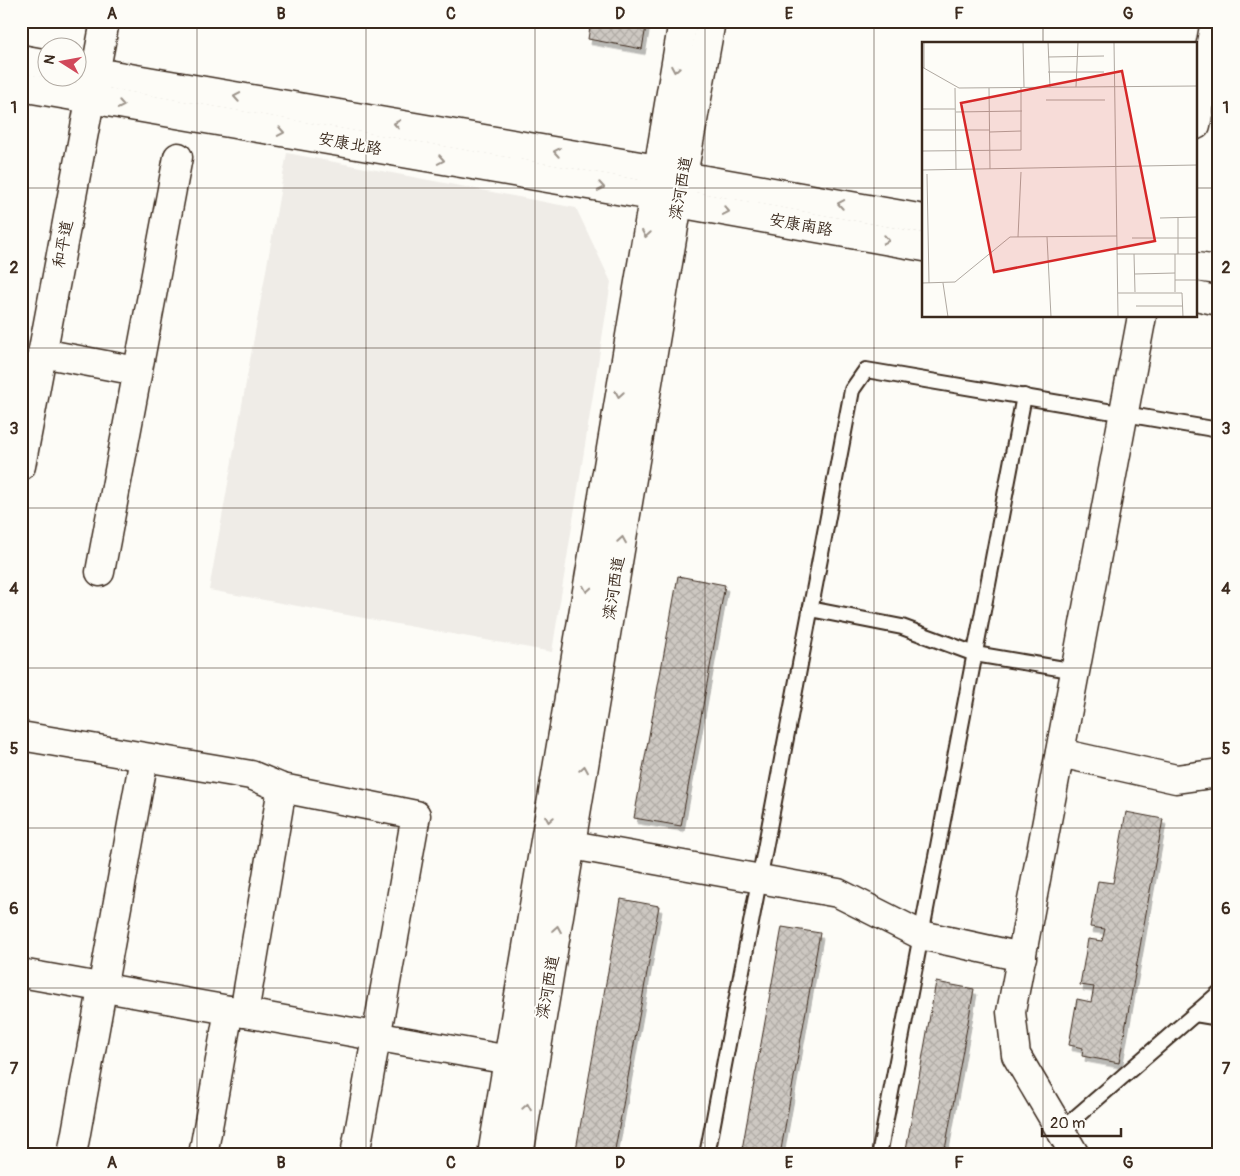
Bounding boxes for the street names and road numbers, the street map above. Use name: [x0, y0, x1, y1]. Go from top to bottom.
street label: 安康北路: [317, 129, 383, 159]
street label: 滦河西道: [666, 155, 696, 221]
street label: 安康南路: [768, 210, 834, 240]
street label: 和平道: [49, 219, 77, 269]
street label: 滦河西道: [599, 555, 629, 621]
street label: 滦河西道: [533, 954, 563, 1020]

